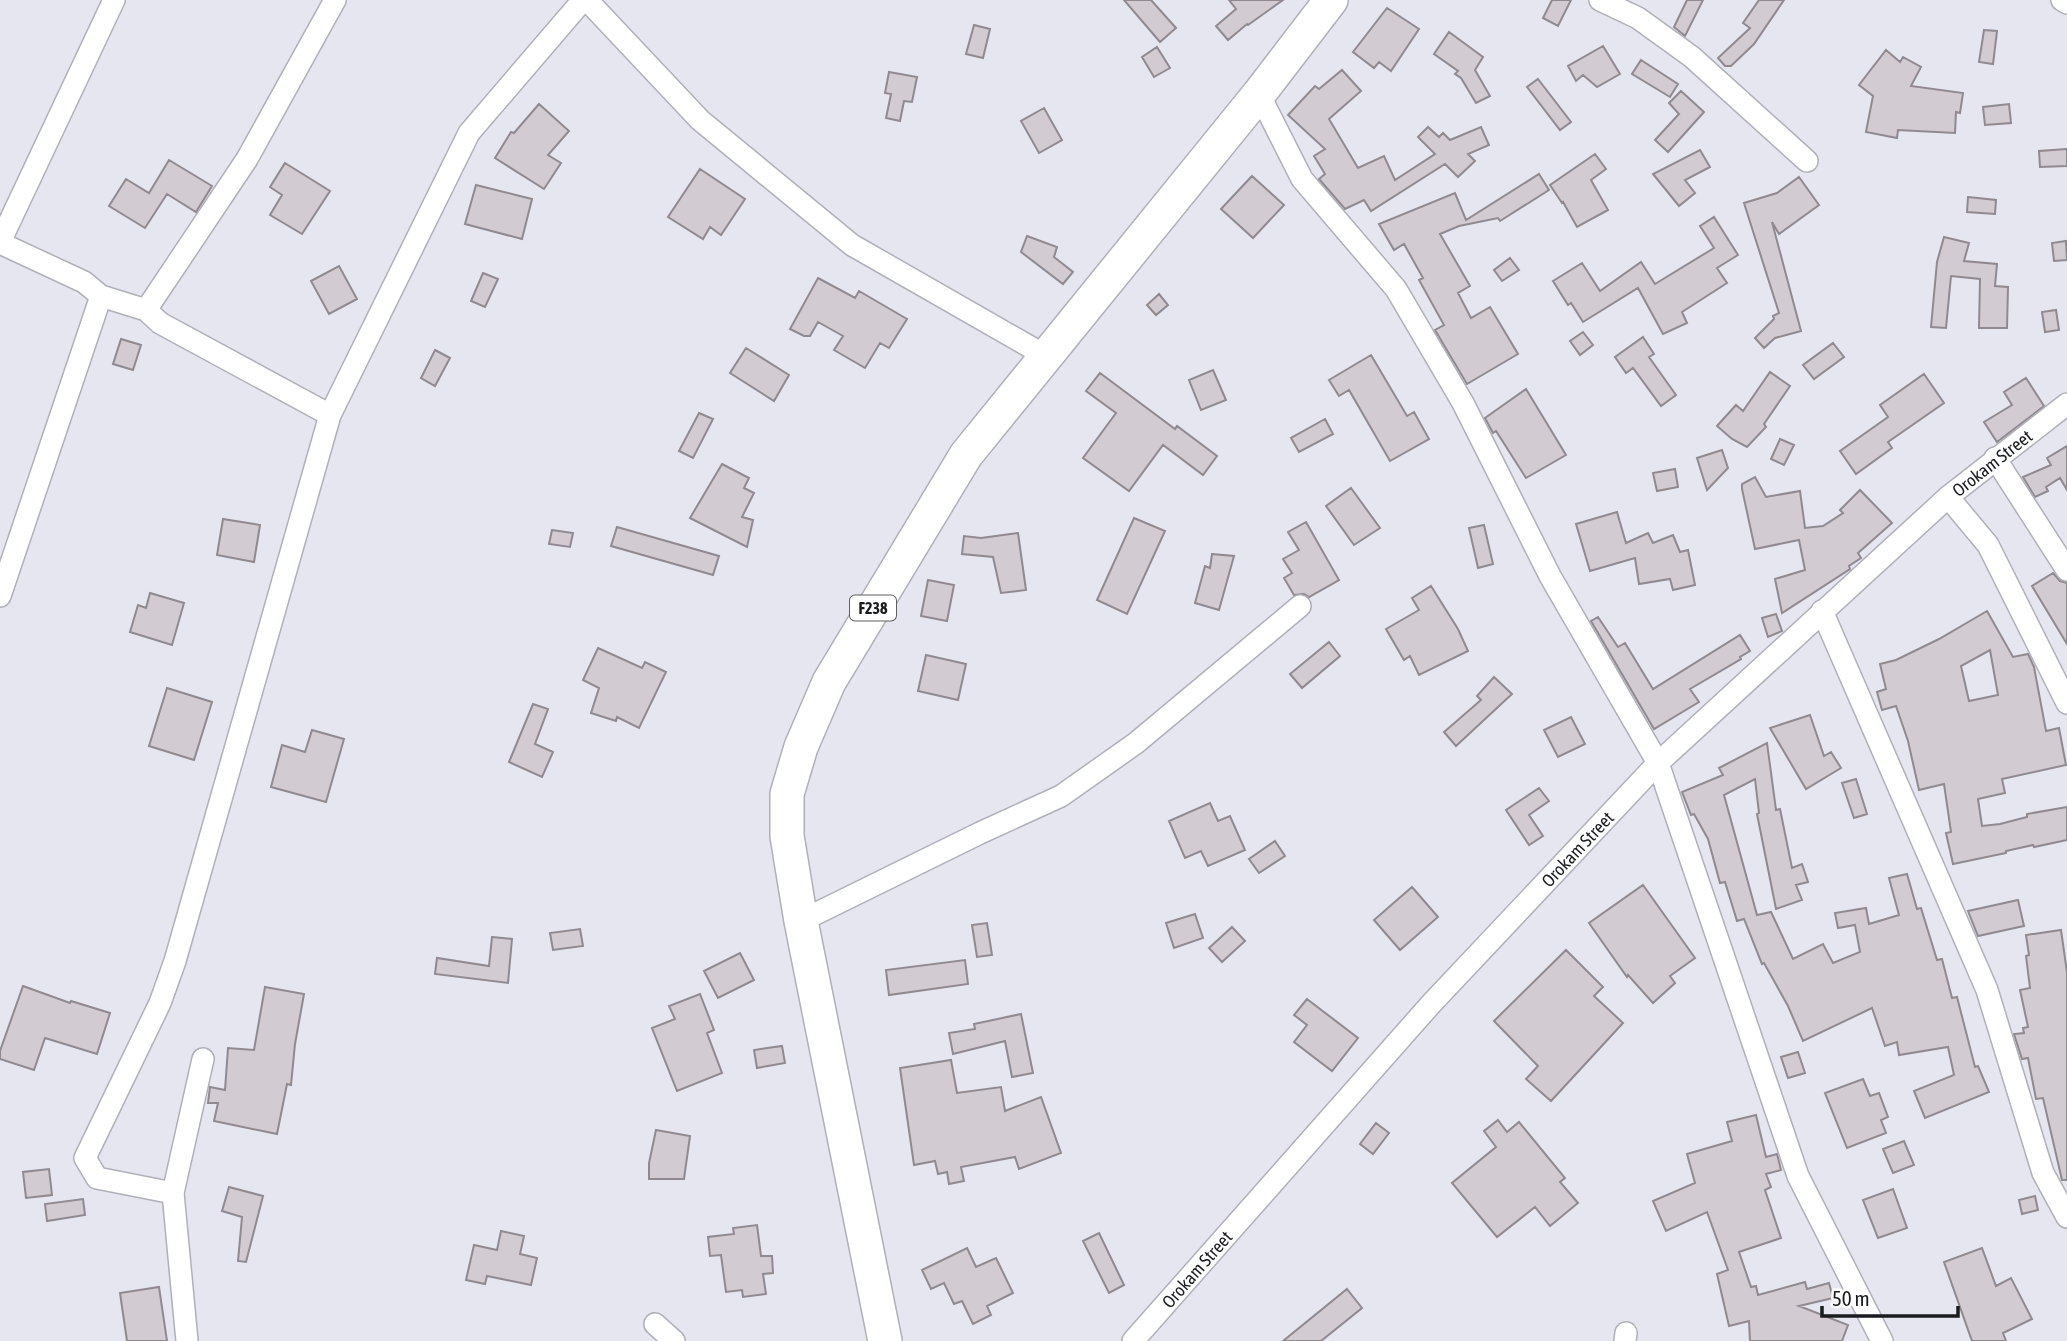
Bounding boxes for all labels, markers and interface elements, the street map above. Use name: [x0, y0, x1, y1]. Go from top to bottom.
street label: Orokam Street: [1948, 425, 2036, 500]
road number: F238: [850, 596, 896, 621]
street label: Orokam Street: [1537, 807, 1618, 891]
street label: Orokam Street: [1157, 1226, 1236, 1312]
scale bar: [1822, 1274, 1958, 1318]
text: 50 m: [1832, 1286, 1870, 1310]

